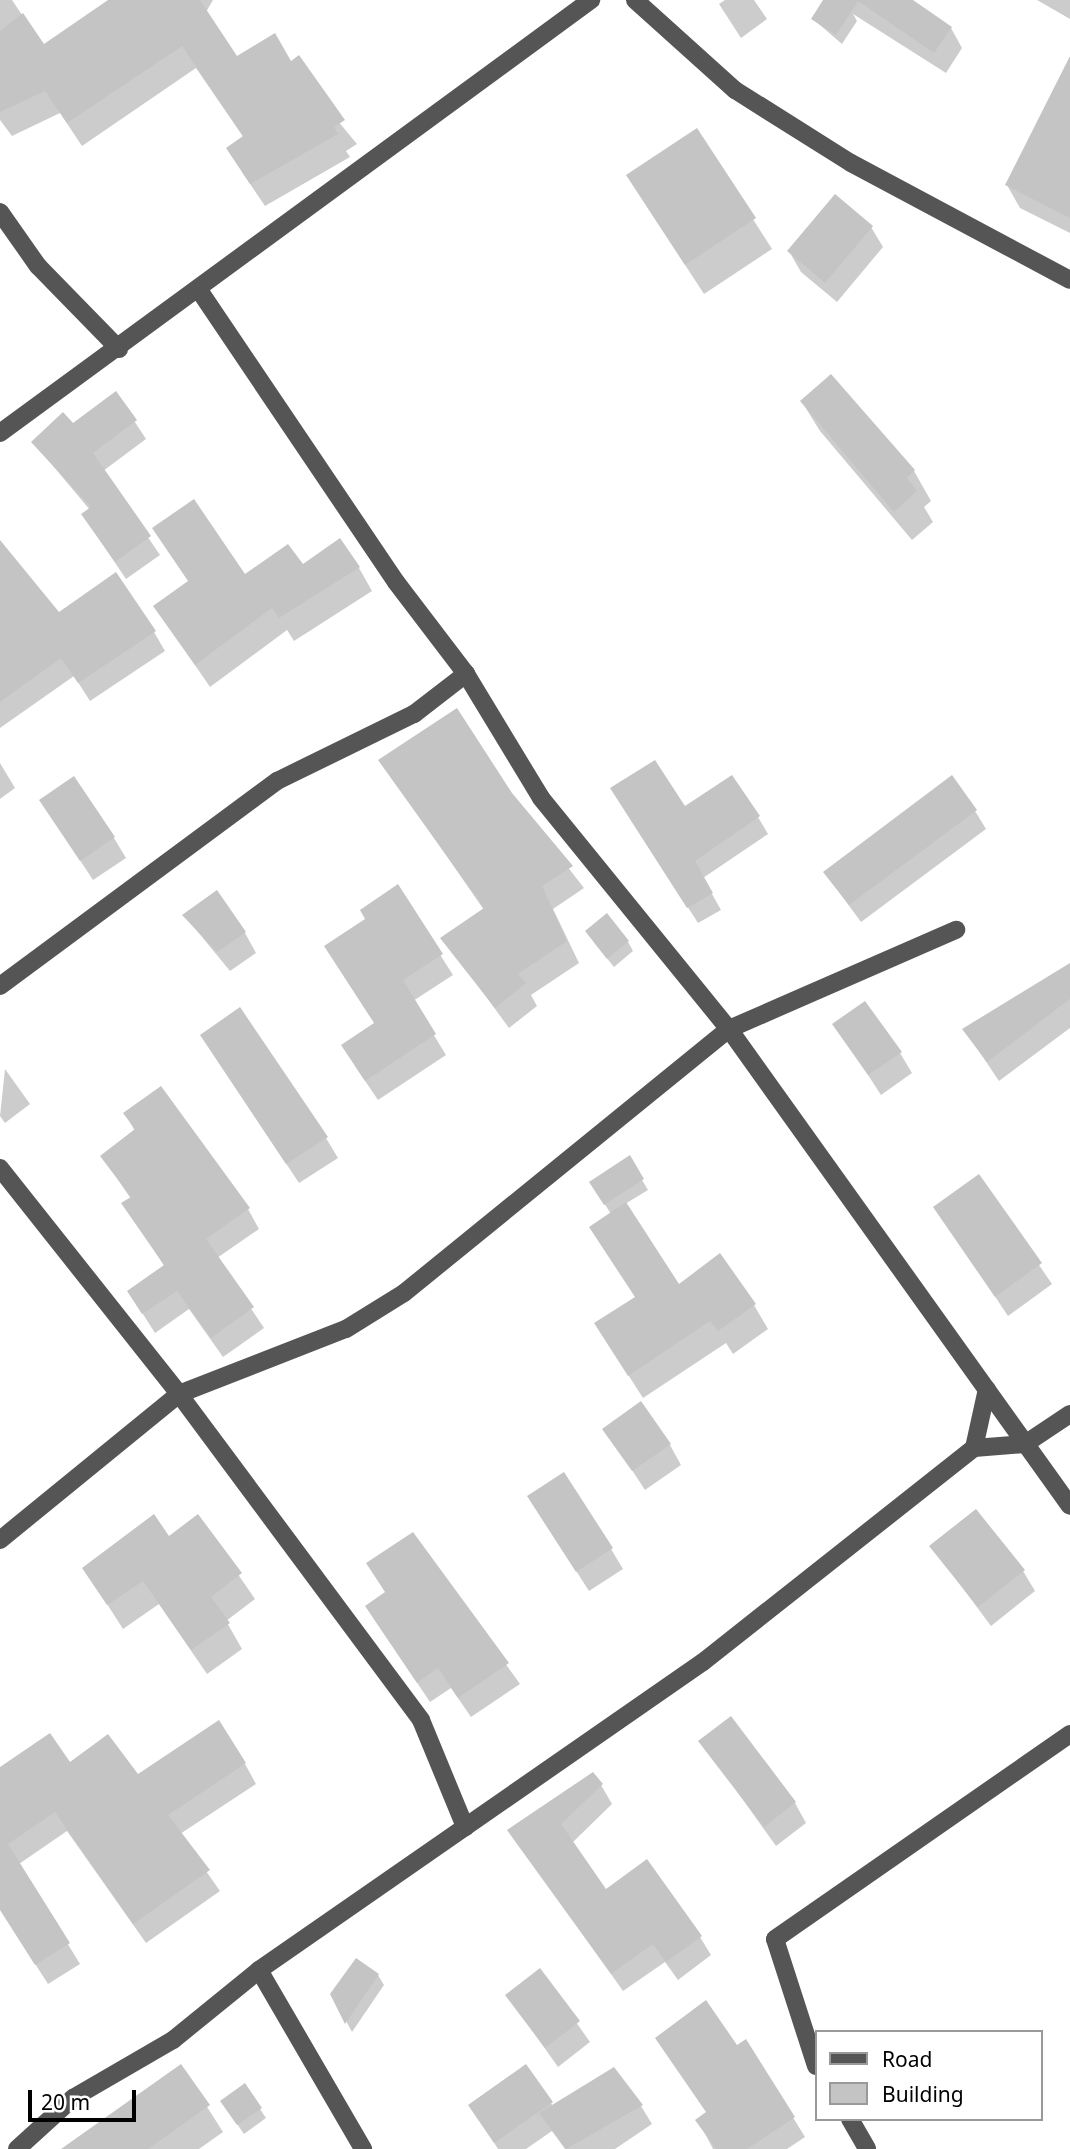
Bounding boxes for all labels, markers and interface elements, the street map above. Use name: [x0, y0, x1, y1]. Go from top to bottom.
legend: [814, 2030, 1042, 2121]
text: Road: [882, 2045, 932, 2073]
scale bar: [32, 2076, 140, 2120]
text: Building: [882, 2080, 964, 2108]
text: 20 m: [41, 2088, 90, 2116]

